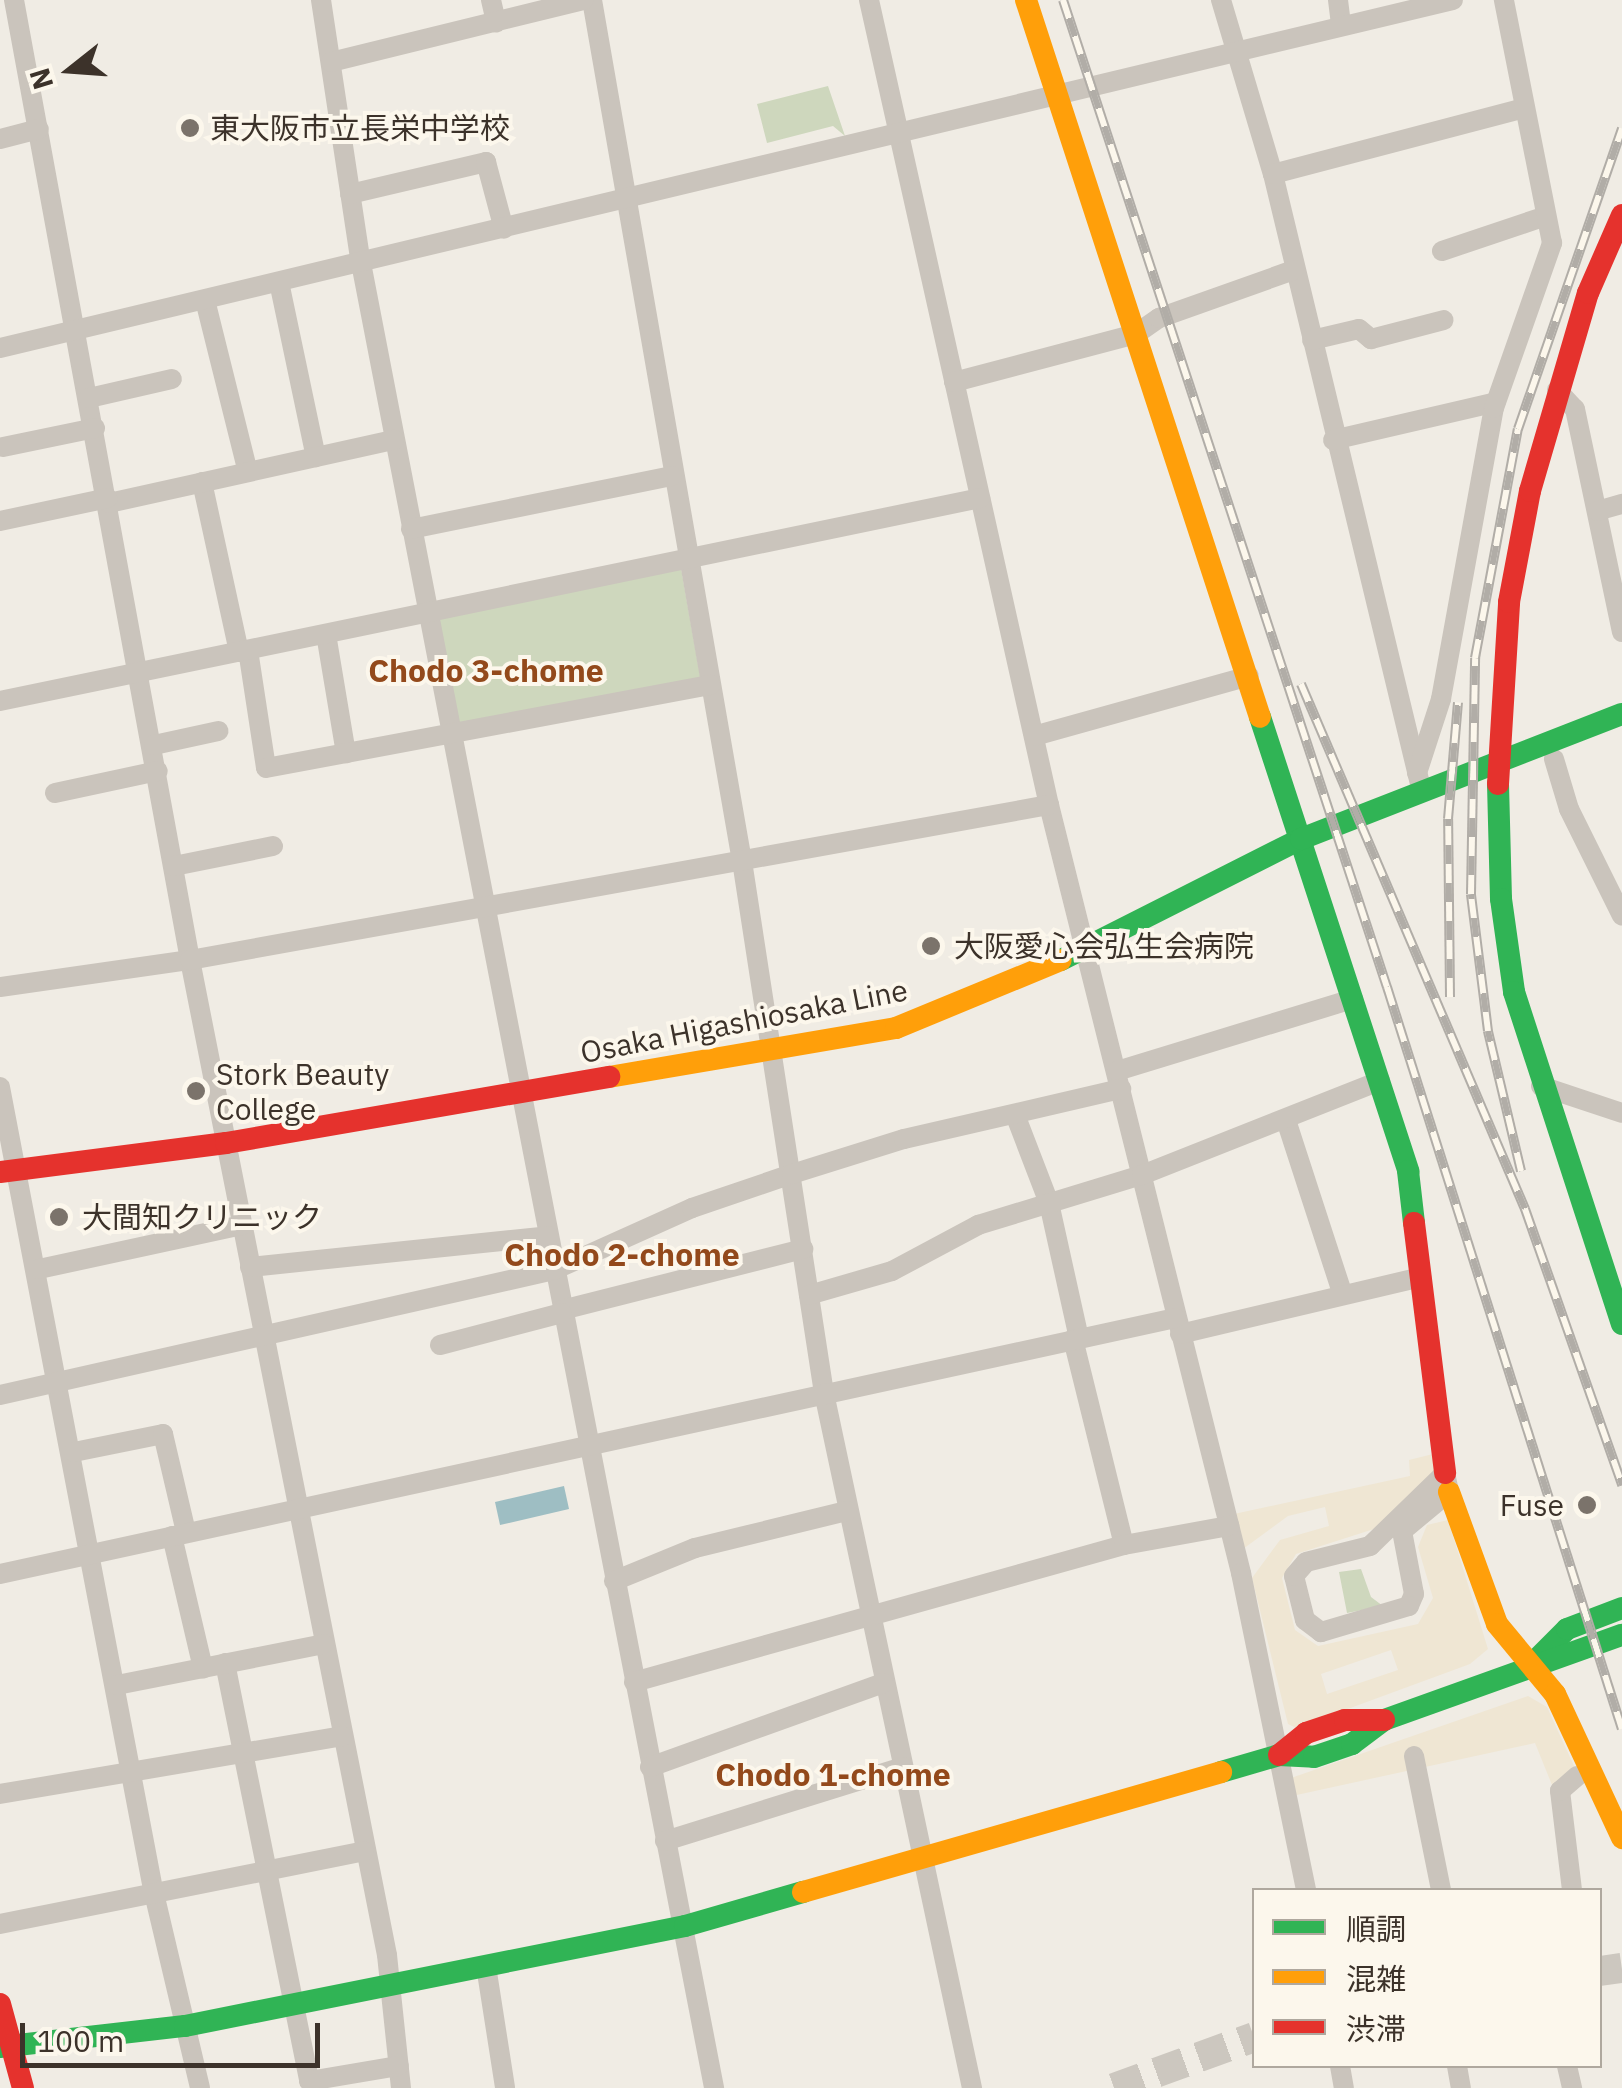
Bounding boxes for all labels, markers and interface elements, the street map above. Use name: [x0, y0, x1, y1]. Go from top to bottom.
north arrow: [20, 20, 120, 120]
text: N: [20, 64, 61, 94]
place label: 東大阪市立長栄中学校: [210, 110, 510, 146]
marker: 東大阪市立長栄中学校: [179, 117, 201, 139]
district label: Chodo 3-chome: [368, 651, 604, 689]
place label: 大阪愛心会弘生会病院: [954, 928, 1254, 964]
marker: 大阪愛心会弘生会病院: [918, 933, 944, 959]
street label: Osaka Higashiosaka Line: [577, 972, 911, 1070]
place label: Stork Beauty College: [216, 1056, 389, 1126]
marker: Stork Beauty College: [185, 1080, 207, 1102]
place label: 大間知クリニック: [82, 1199, 322, 1235]
marker: 大間知クリニック: [46, 1204, 72, 1230]
district label: Chodo 2-chome: [504, 1235, 740, 1273]
place label: Fuse: [1500, 1487, 1564, 1523]
marker: Fuse: [1574, 1492, 1600, 1518]
district label: Chodo 1-chome: [715, 1755, 951, 1793]
legend: [1252, 1888, 1602, 2068]
text: 順調: [1346, 1909, 1406, 1948]
text: 混雑: [1346, 1959, 1406, 1998]
scale bar: [25, 2003, 325, 2065]
text: 渋滞: [1346, 2009, 1406, 2048]
text: 100 m: [37, 2021, 124, 2060]

